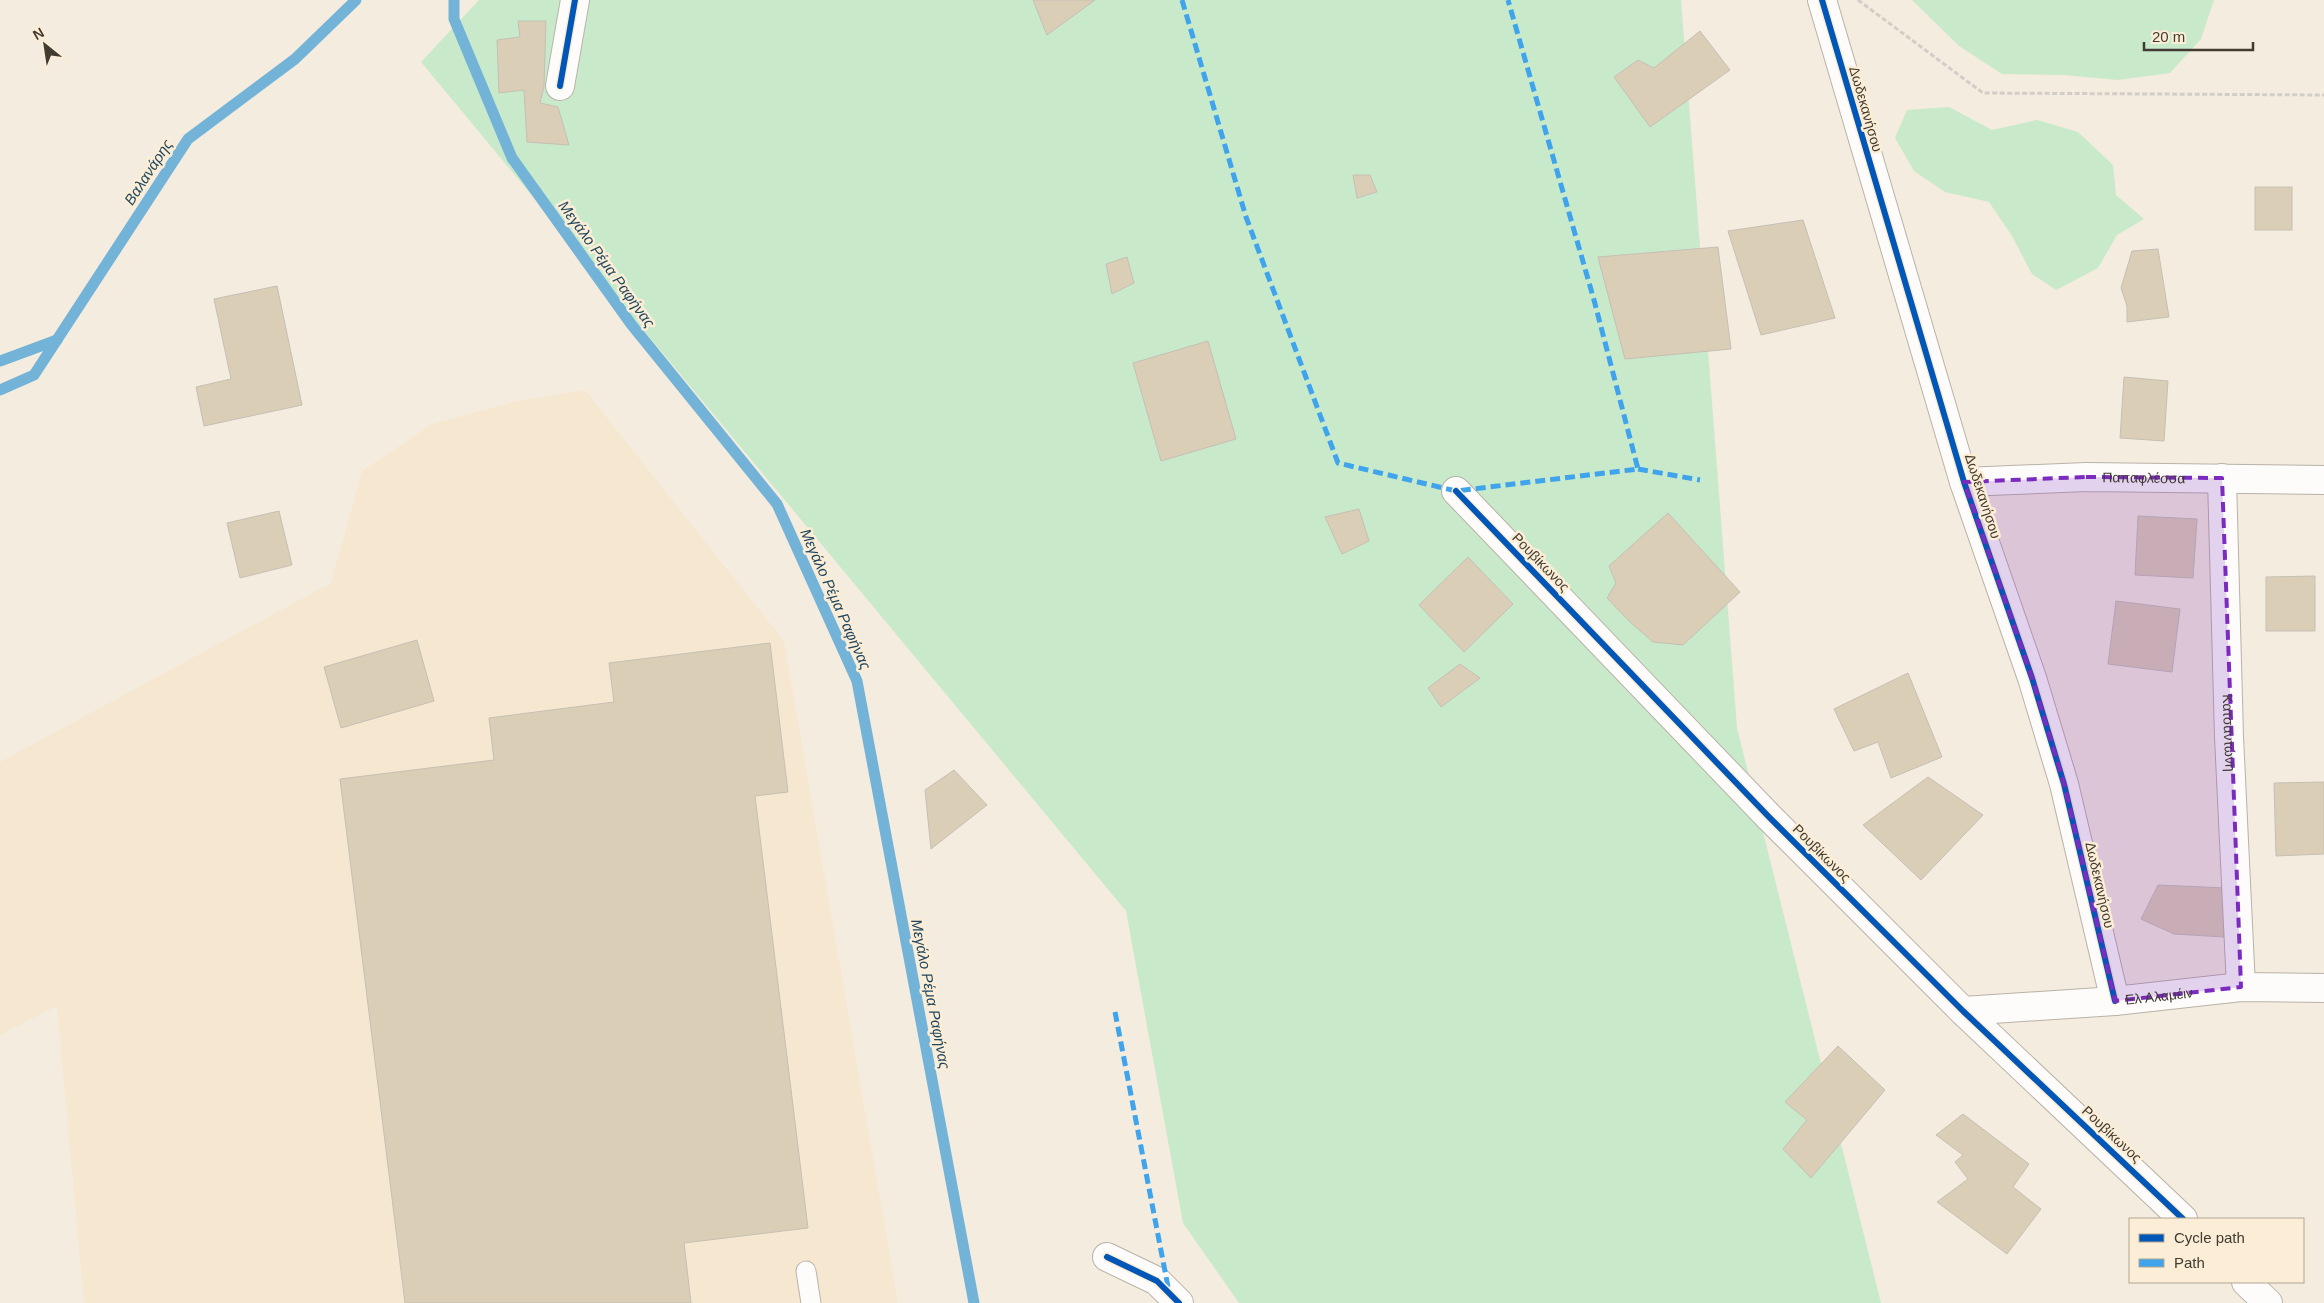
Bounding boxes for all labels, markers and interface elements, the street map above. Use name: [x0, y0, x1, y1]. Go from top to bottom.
north arrow: [20, 20, 70, 70]
scale bar: [2144, 20, 2253, 52]
text: N: [30, 24, 47, 43]
text: 20 m: [2152, 28, 2185, 45]
street label: Δωδεκανήσου: [1846, 64, 1886, 154]
water label: Βαλανάρης: [121, 136, 176, 208]
water label: Μεγάλο Ρέμα Ραφήνας: [555, 197, 659, 331]
street label: Δωδεκανήσου: [1962, 452, 2004, 540]
street label: Παπαφλέσσα: [2102, 469, 2186, 486]
water label: Μεγάλο Ρέμα Ραφήνας: [797, 526, 875, 673]
street label: Ρουβίκωνος: [1509, 529, 1573, 595]
street label: Κατσαντώνη: [2220, 694, 2239, 772]
street label: Ρουβίκωνος: [1790, 821, 1854, 885]
street label: Δωδεκανήσου: [2082, 840, 2118, 930]
water label: Μεγάλο Ρέμα Ραφήνας: [908, 918, 954, 1071]
street label: Ελ Αλαμέιν: [2124, 984, 2194, 1008]
street label: Ρουβίκωνος: [2079, 1102, 2145, 1166]
legend: [2129, 1218, 2304, 1283]
text: Cycle path: [2174, 1229, 2245, 1246]
text: Path: [2174, 1254, 2205, 1271]

